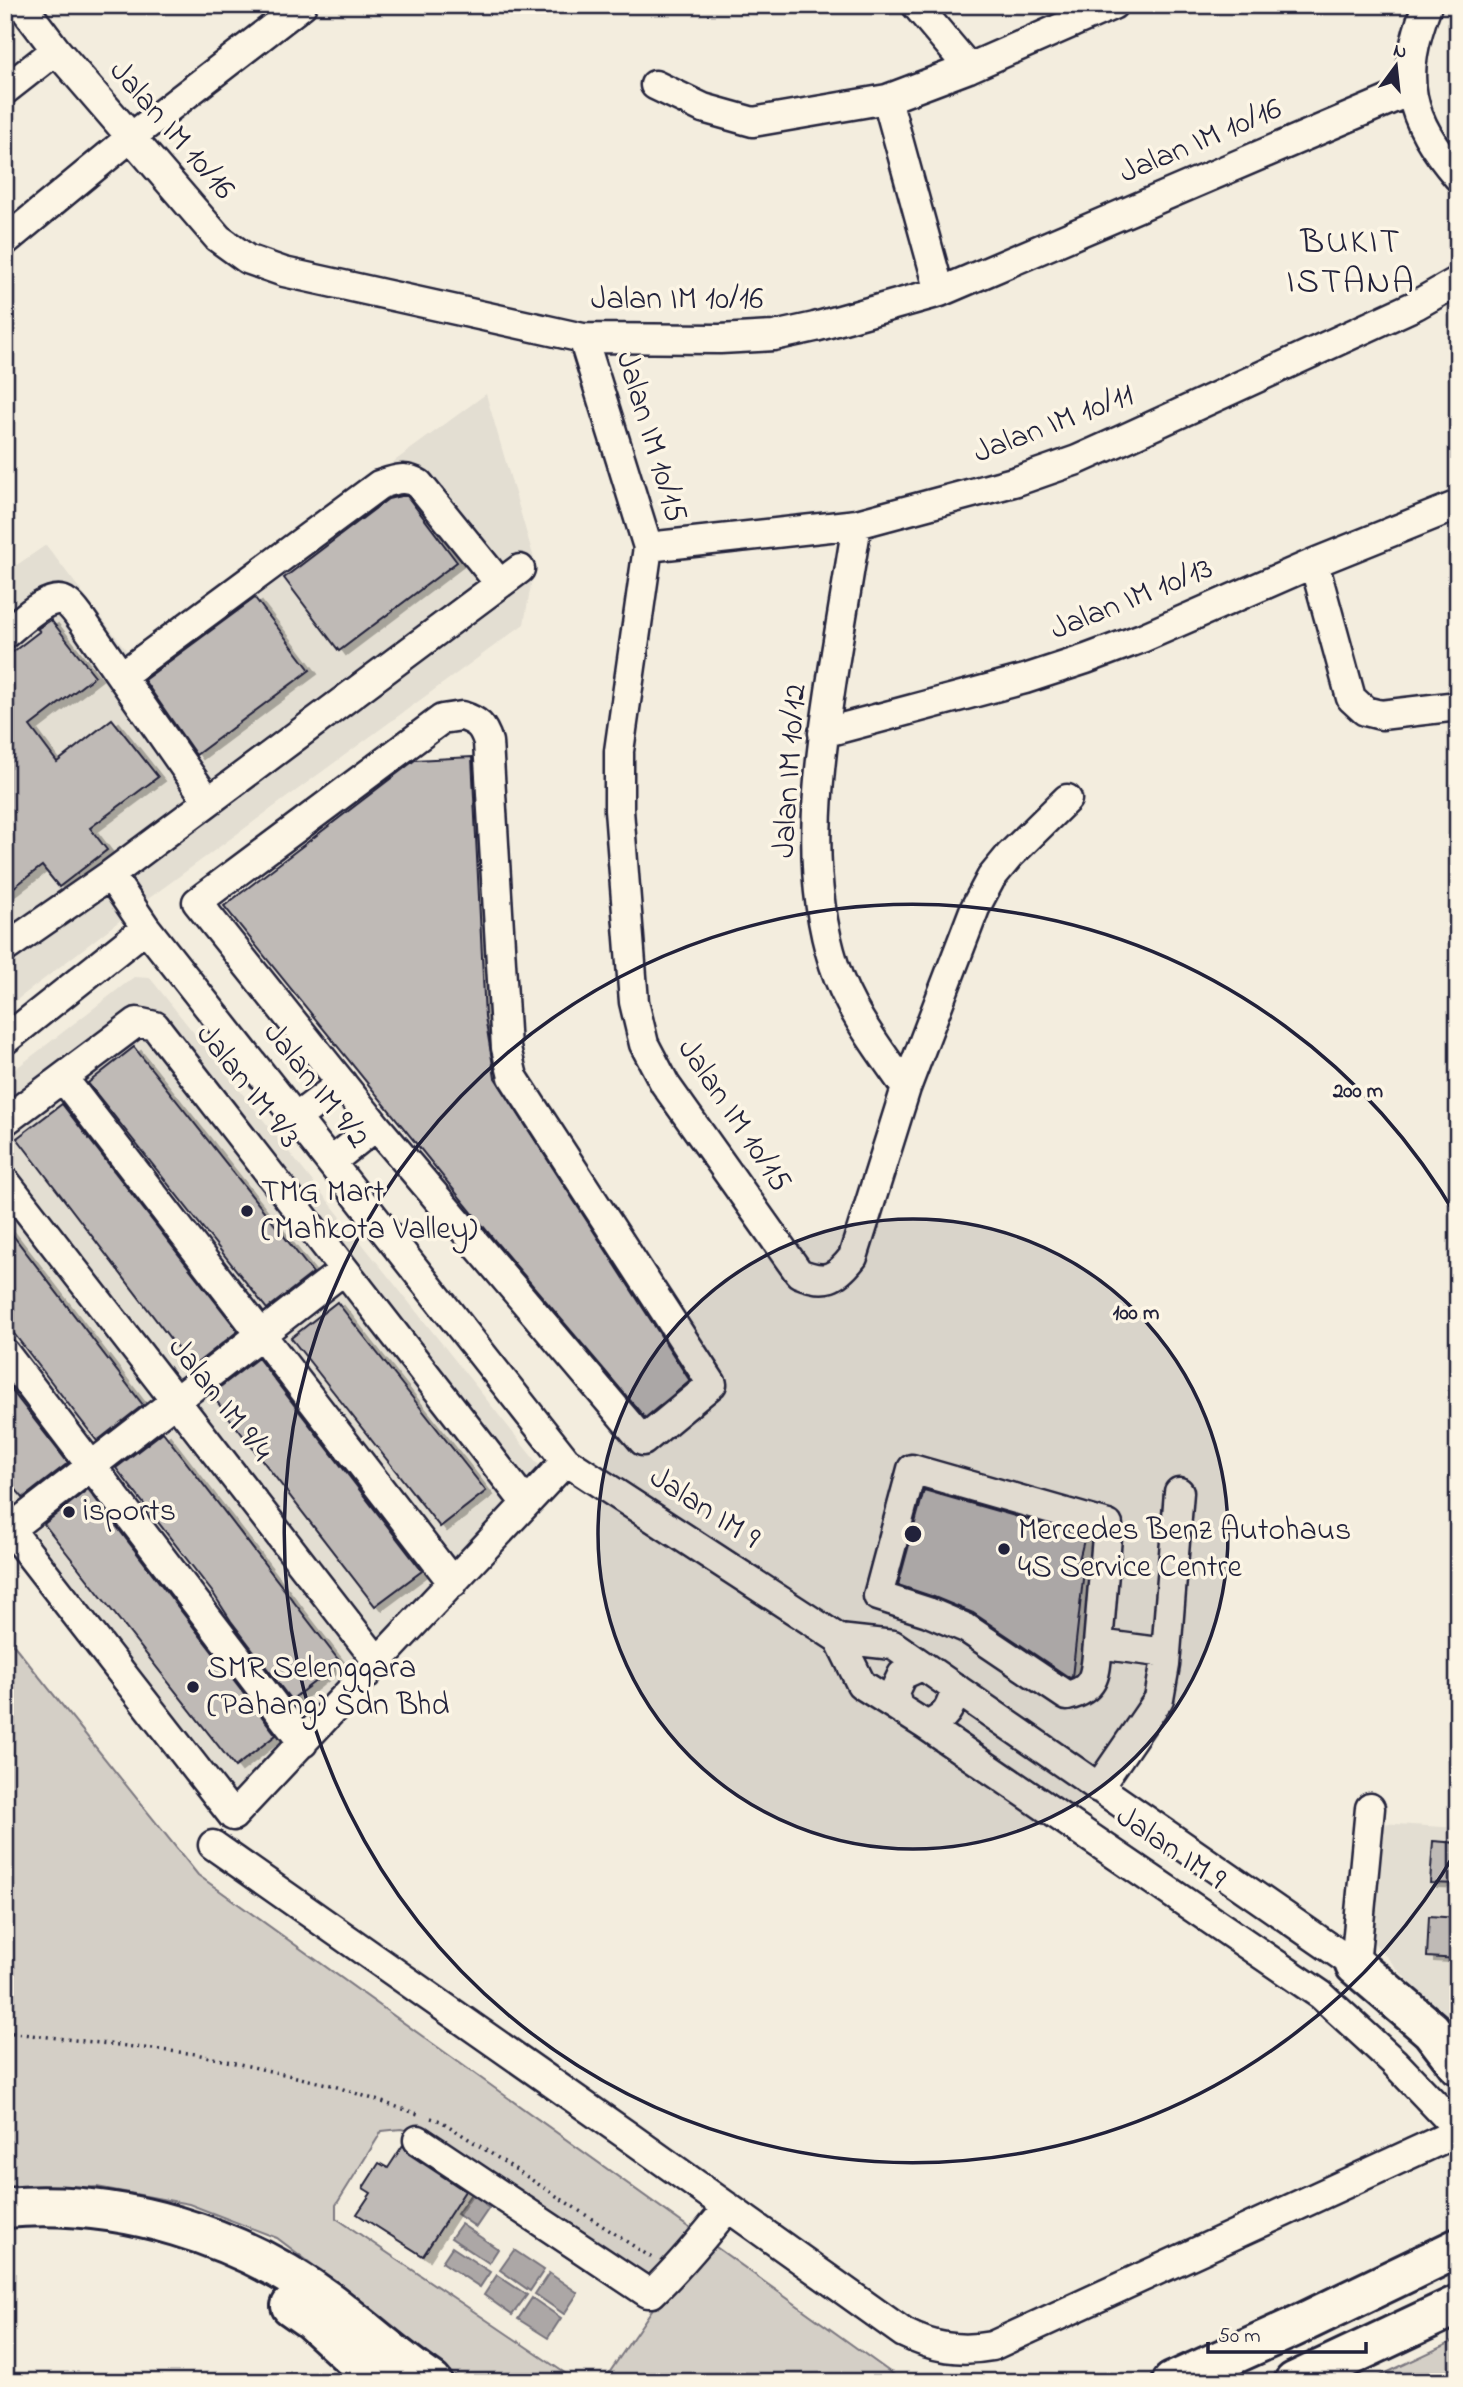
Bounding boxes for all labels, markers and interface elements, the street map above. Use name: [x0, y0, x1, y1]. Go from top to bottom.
north arrow: [1362, 32, 1432, 102]
text: N: [1390, 37, 1410, 67]
street label: Jalan IM 10/16: [97, 51, 245, 211]
street label: Jalan IM 10/16: [1112, 87, 1290, 197]
district label: BUKIT ISTANA: [1286, 218, 1416, 309]
street label: Jalan IM 10/16: [591, 277, 763, 324]
street label: Jalan IM 10/15: [602, 346, 698, 528]
street label: Jalan IM 10/11: [967, 373, 1141, 477]
street label: Jalan IM 10/13: [1044, 546, 1220, 654]
street label: Jalan IM 10/12: [761, 682, 821, 860]
street label: Jalan IM 9/2: [250, 1013, 380, 1160]
street label: Jalan IM 9/3: [183, 1015, 311, 1159]
street label: Jalan IM 10/15: [664, 1030, 802, 1202]
text: 200 m: [1332, 1077, 1383, 1107]
place label: TMG Mart (Mahkota Valley): [261, 1170, 478, 1254]
marker: TMG Mart (Mahkota Valley): [239, 1203, 255, 1219]
text: 100 m: [1113, 1299, 1159, 1329]
street label: Jalan IM 9/4: [155, 1328, 283, 1472]
street label: Jalan IM 9: [639, 1456, 769, 1563]
place label: isports: [83, 1489, 176, 1536]
marker: isports: [61, 1504, 77, 1520]
place label: Mercedes Benz Autohaus 4S Service Centre: [1018, 1508, 1351, 1592]
centre of rings: [901, 1522, 925, 1546]
marker: Mercedes Benz Autohaus 4S Service Centre: [996, 1541, 1012, 1557]
place label: SMR Selenggara (Pahang) Sdn Bhd: [207, 1646, 450, 1730]
marker: SMR Selenggara (Pahang) Sdn Bhd: [185, 1679, 201, 1695]
street label: Jalan IM 9: [1105, 1795, 1235, 1903]
scale bar: [1208, 2310, 1365, 2354]
text: 50 m: [1218, 2322, 1261, 2352]

